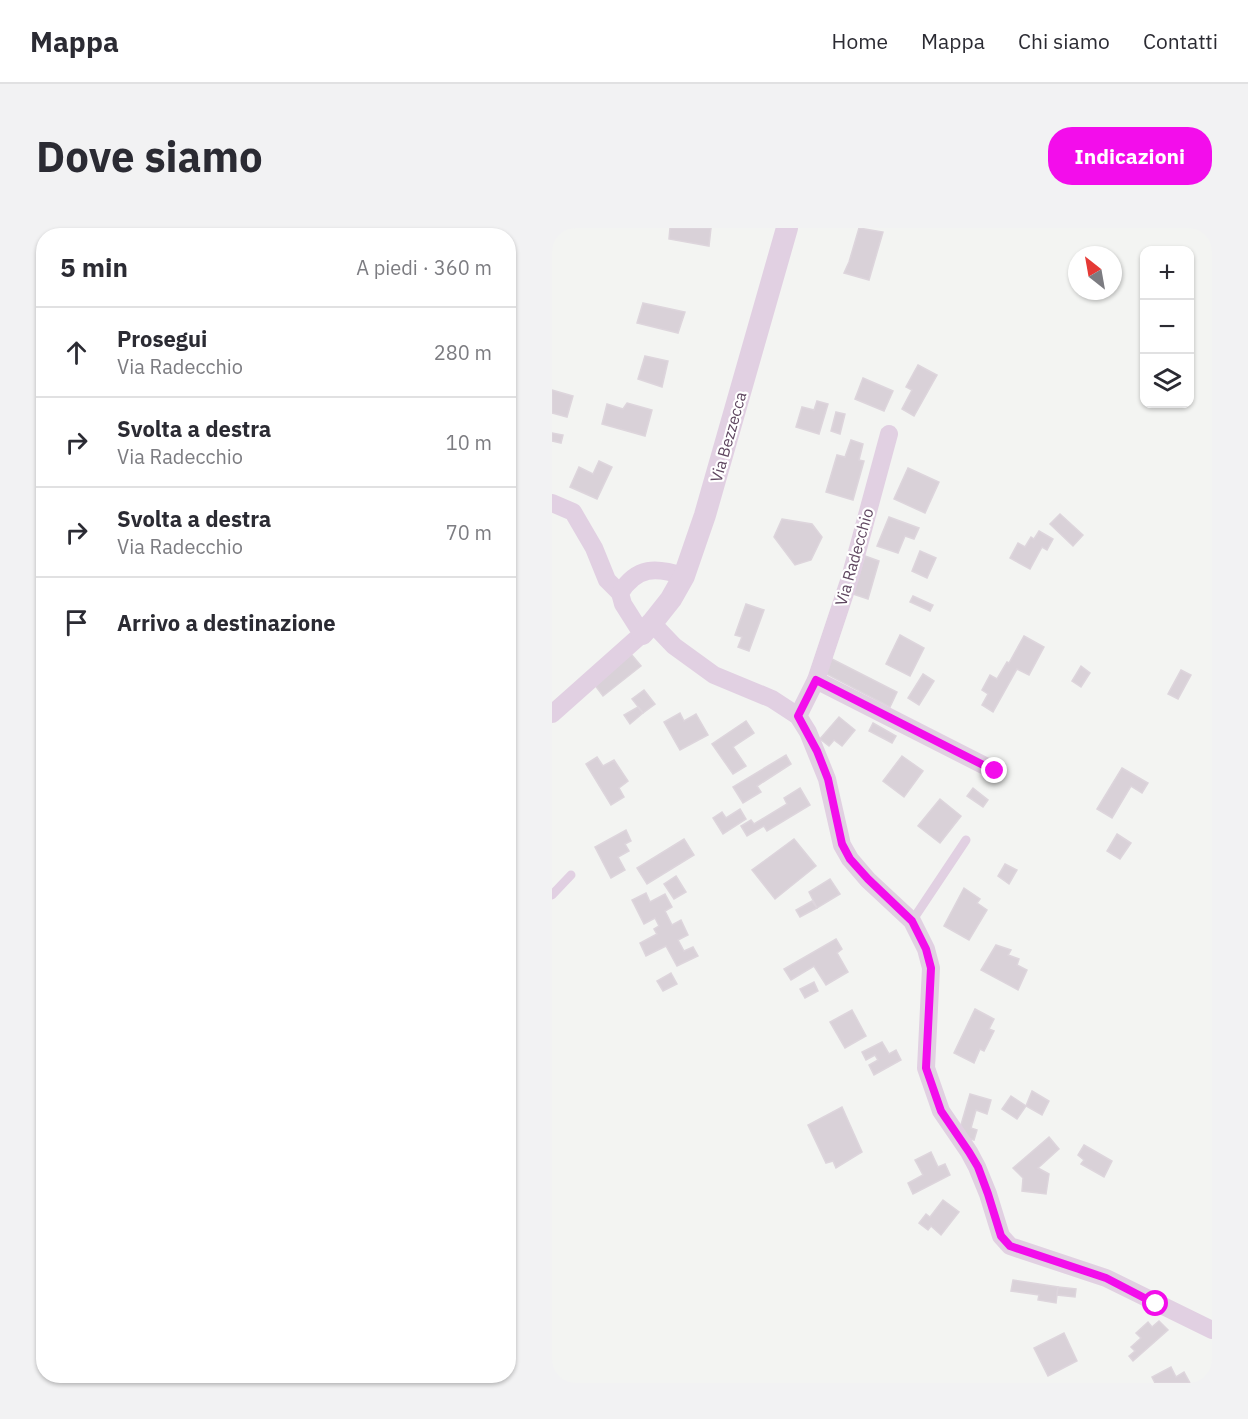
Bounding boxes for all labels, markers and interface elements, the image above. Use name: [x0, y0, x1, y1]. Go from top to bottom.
text: Mappa: [30, 23, 119, 60]
text: Home: [832, 27, 888, 55]
text: Mappa: [921, 27, 985, 55]
text: Chi siamo: [1018, 27, 1110, 55]
text: Contatti: [1143, 27, 1218, 55]
button: Indicazioni: [1048, 127, 1212, 185]
text: Dove siamo: [36, 129, 263, 184]
north arrow: [1068, 246, 1122, 300]
map controls: [1140, 246, 1194, 408]
button: +: [1140, 246, 1194, 300]
text: 5 min: [60, 250, 128, 284]
text: A piedi · 360 m: [356, 254, 492, 281]
button: −: [1140, 300, 1194, 354]
text: Prosegui: [117, 324, 207, 353]
icon: ahead: [60, 336, 93, 369]
text: 280 m: [434, 339, 492, 366]
text: Via Radecchio: [117, 353, 243, 380]
button: layers: [1140, 354, 1194, 408]
street label: Via Bezzecca: [706, 389, 751, 485]
text: Svolta a destra: [117, 414, 271, 443]
icon: right: [60, 426, 93, 459]
text: 10 m: [446, 429, 492, 456]
text: Via Radecchio: [117, 443, 243, 470]
text: Svolta a destra: [117, 504, 271, 533]
street label: Via Radecchio: [830, 506, 878, 608]
icon: right: [60, 516, 93, 549]
text: 70 m: [446, 519, 492, 546]
text: Via Radecchio: [117, 533, 243, 560]
icon: arrive: [60, 606, 93, 639]
text: Arrivo a destinazione: [117, 608, 336, 637]
route end: [981, 757, 1007, 783]
route start: [1142, 1290, 1168, 1316]

